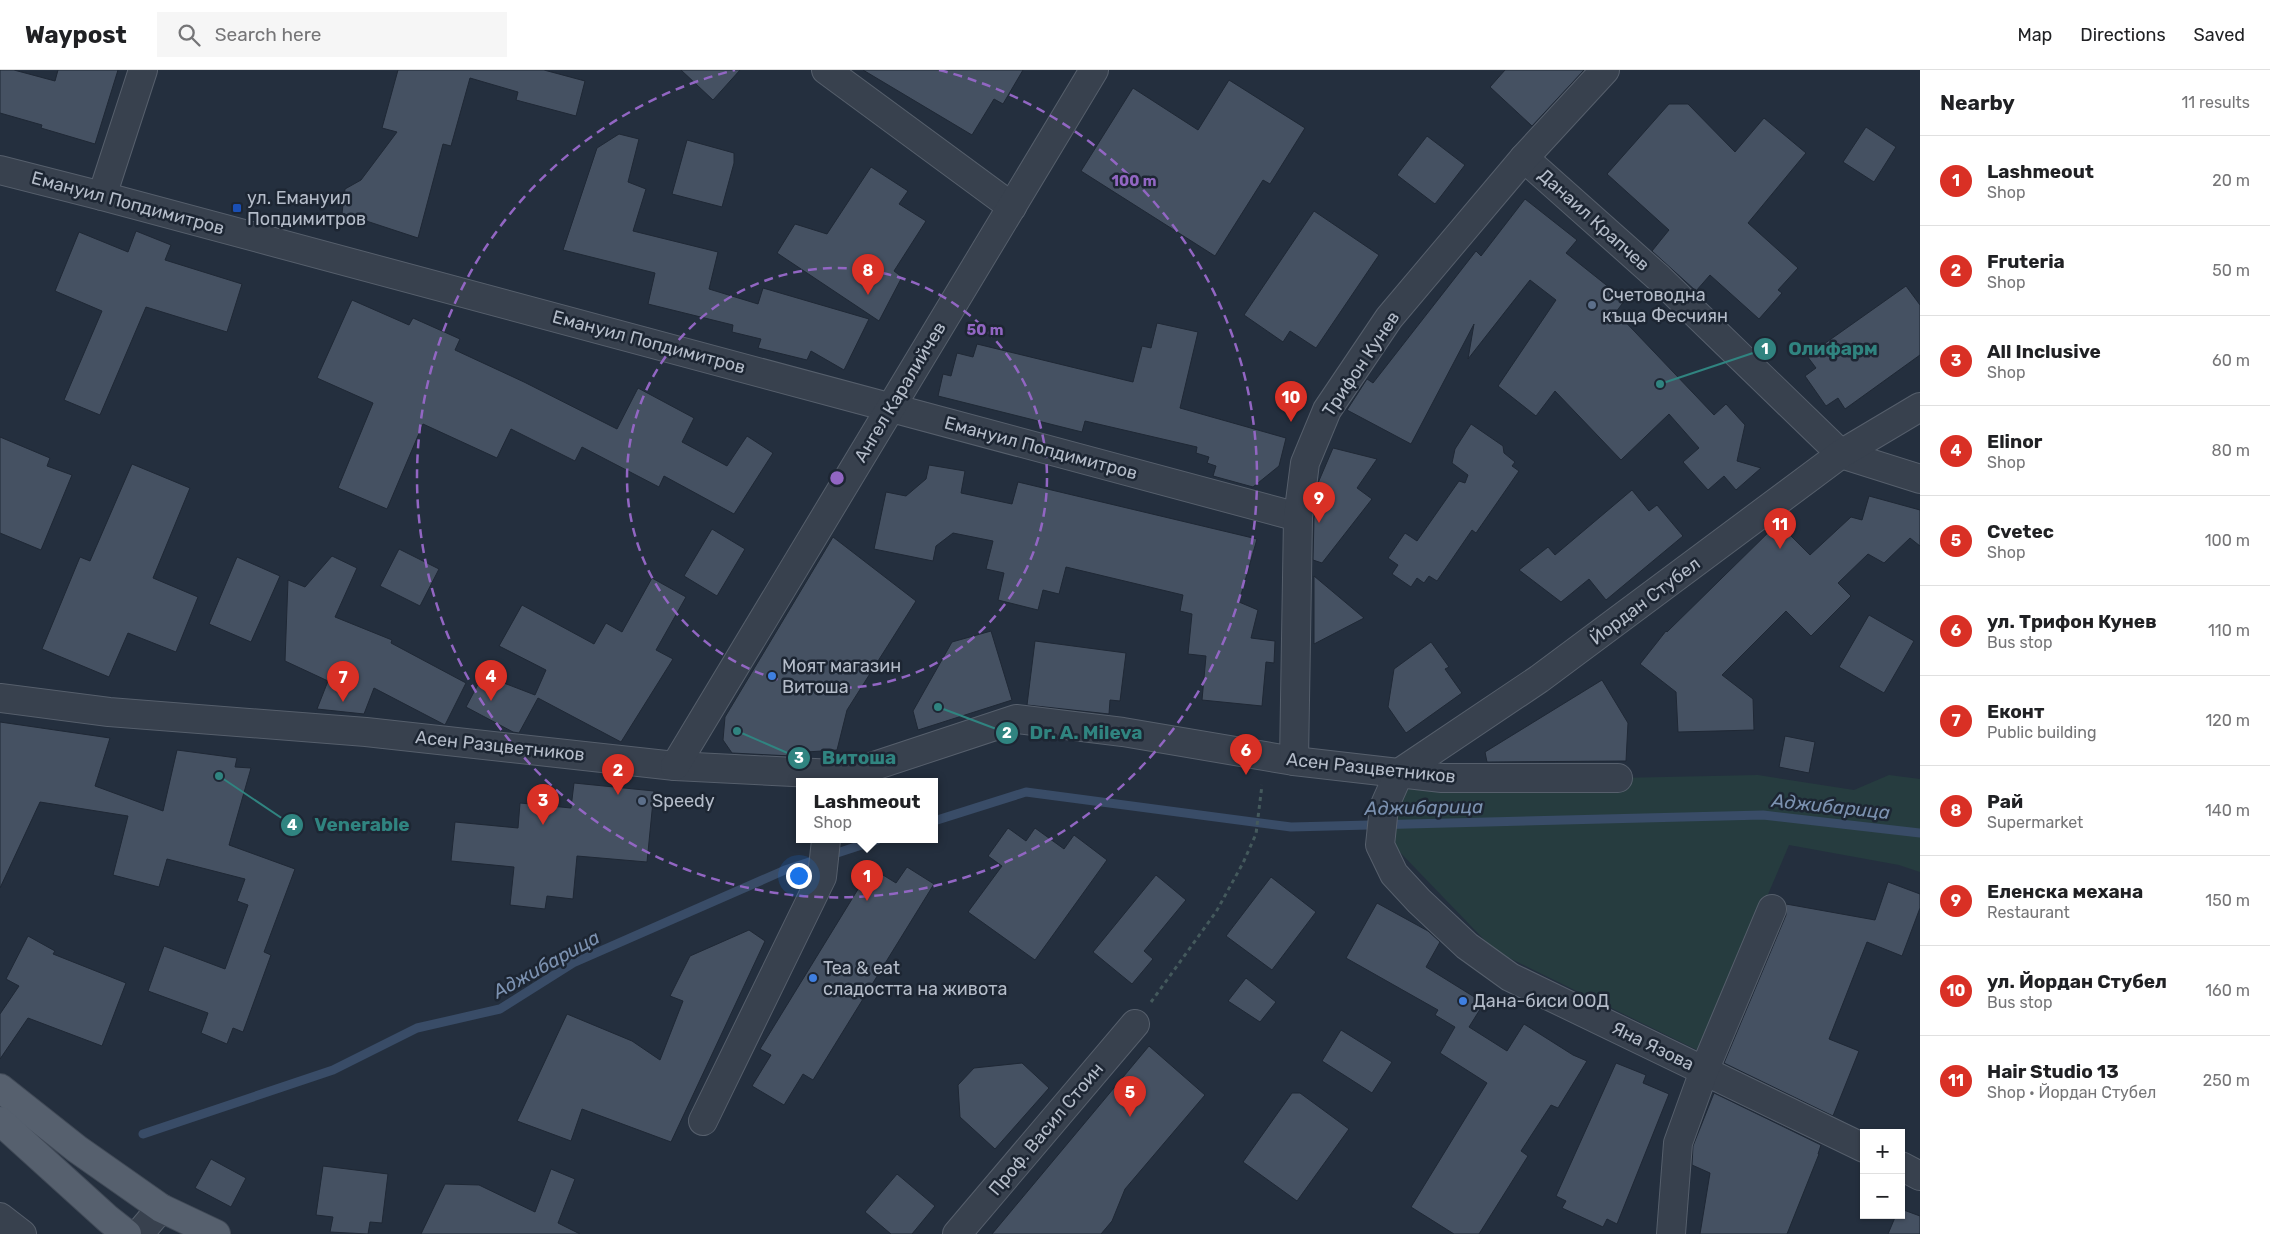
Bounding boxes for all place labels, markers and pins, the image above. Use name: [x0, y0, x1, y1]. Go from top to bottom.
place label: ул. Емануил Попдимитров: [247, 187, 366, 230]
marker: ул. Емануил Попдимитров: [231, 202, 243, 214]
pin: 8: [852, 254, 884, 295]
place label: Счетоводна къща Фесчиян: [1602, 284, 1728, 327]
marker: Счетоводна къща Фесчиян: [1586, 299, 1598, 311]
callout: Олифарм: [1753, 332, 1887, 366]
pin: 10: [1275, 381, 1307, 422]
centre of rings: [828, 469, 846, 487]
pin: 9: [1303, 482, 1335, 523]
pin: 11: [1764, 508, 1796, 549]
place label: Моят магазин Витоша: [782, 655, 901, 698]
pin: 4: [475, 660, 507, 701]
pin: 7: [327, 661, 359, 702]
marker: Моят магазин Витоша: [766, 670, 778, 682]
callout: Dr. A. Mileva: [995, 716, 1153, 750]
pin: 6: [1230, 734, 1262, 775]
callout: Витоша: [787, 741, 906, 775]
pin: 2: [602, 754, 634, 795]
pin: 3: [527, 784, 559, 825]
place label: Speedy: [652, 790, 715, 812]
marker: Speedy: [636, 795, 648, 807]
callout: Venerable: [280, 808, 420, 842]
pin: 1: [851, 860, 883, 901]
place label: Tea & eat сладостта на живота: [823, 957, 1007, 1000]
marker: Tea & eat сладостта на живота: [807, 972, 819, 984]
place label: Дана-биси ООД: [1473, 990, 1609, 1012]
marker: Дана-биси ООД: [1457, 995, 1469, 1007]
pin: 5: [1114, 1076, 1146, 1117]

